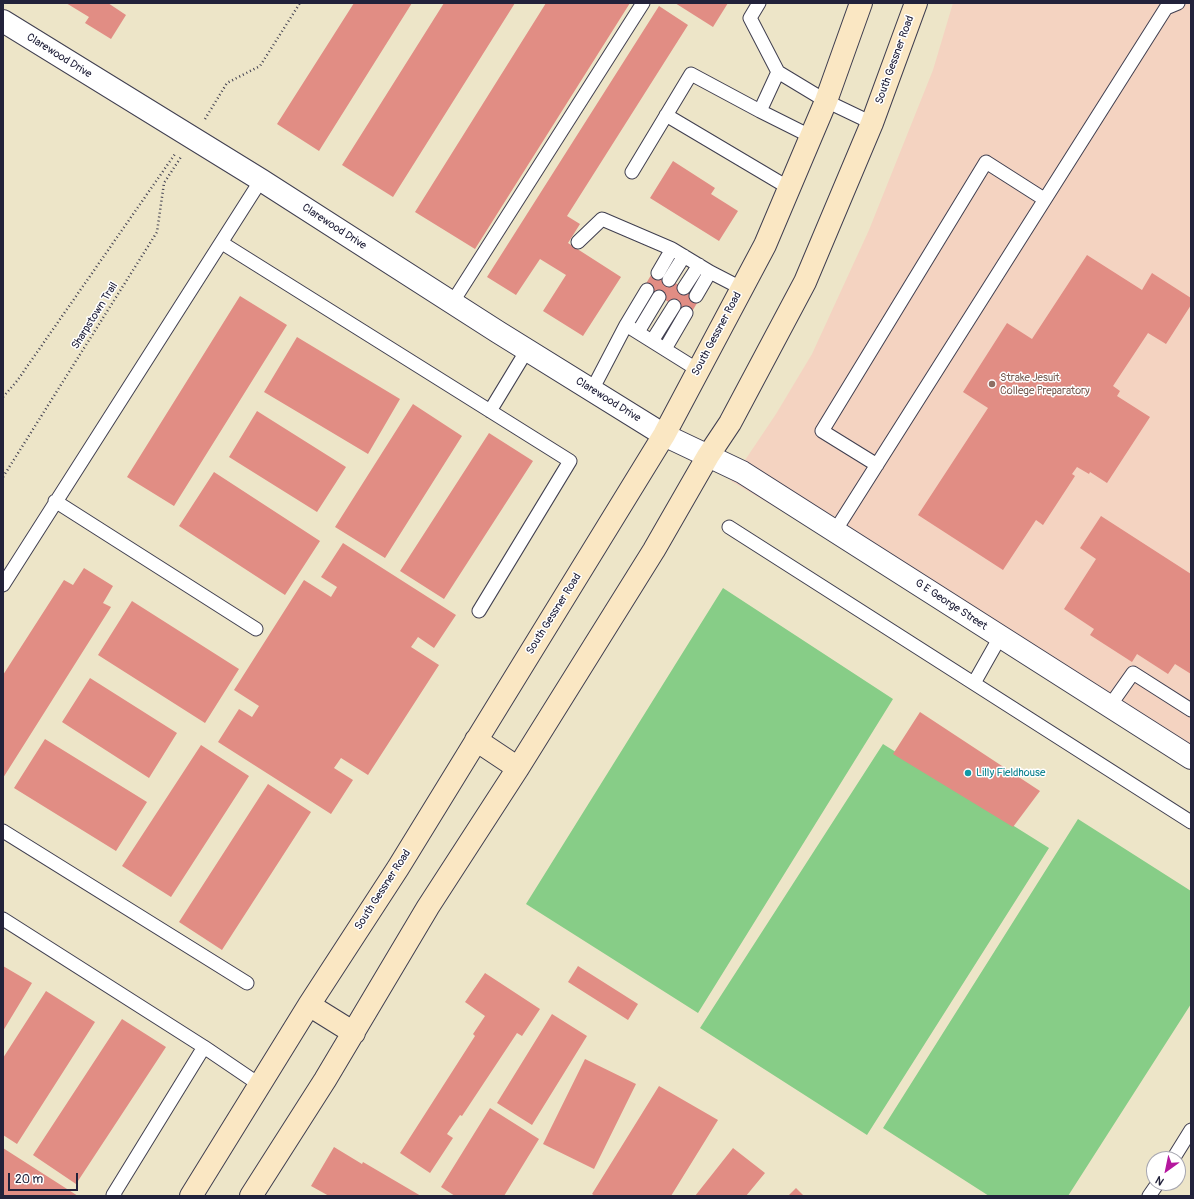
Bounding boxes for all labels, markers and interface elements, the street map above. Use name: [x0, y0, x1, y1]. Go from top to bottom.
street label: South Gessner Road: [873, 14, 917, 106]
street label: Clarewood Drive: [24, 31, 94, 81]
street label: Clarewood Drive: [299, 201, 369, 253]
street label: Sharpstown Trail: [69, 280, 121, 352]
street label: South Gessner Road: [689, 290, 745, 378]
place label: Strake Jesuit College Preparatory: [1000, 371, 1090, 397]
street label: Clarewood Drive: [573, 375, 643, 425]
marker: Strake Jesuit College Preparatory: [987, 379, 997, 389]
street label: South Gessner Road: [524, 571, 584, 657]
street label: G E George Street: [912, 577, 990, 633]
place label: Lilly Fieldhouse: [976, 766, 1045, 780]
marker: Lilly Fieldhouse: [963, 768, 973, 778]
street label: South Gessner Road: [352, 847, 414, 933]
north arrow: [1146, 1151, 1186, 1191]
scale bar: [10, 1165, 80, 1191]
text: 20 m: [15, 1172, 43, 1187]
text: N: [1153, 1173, 1166, 1188]

